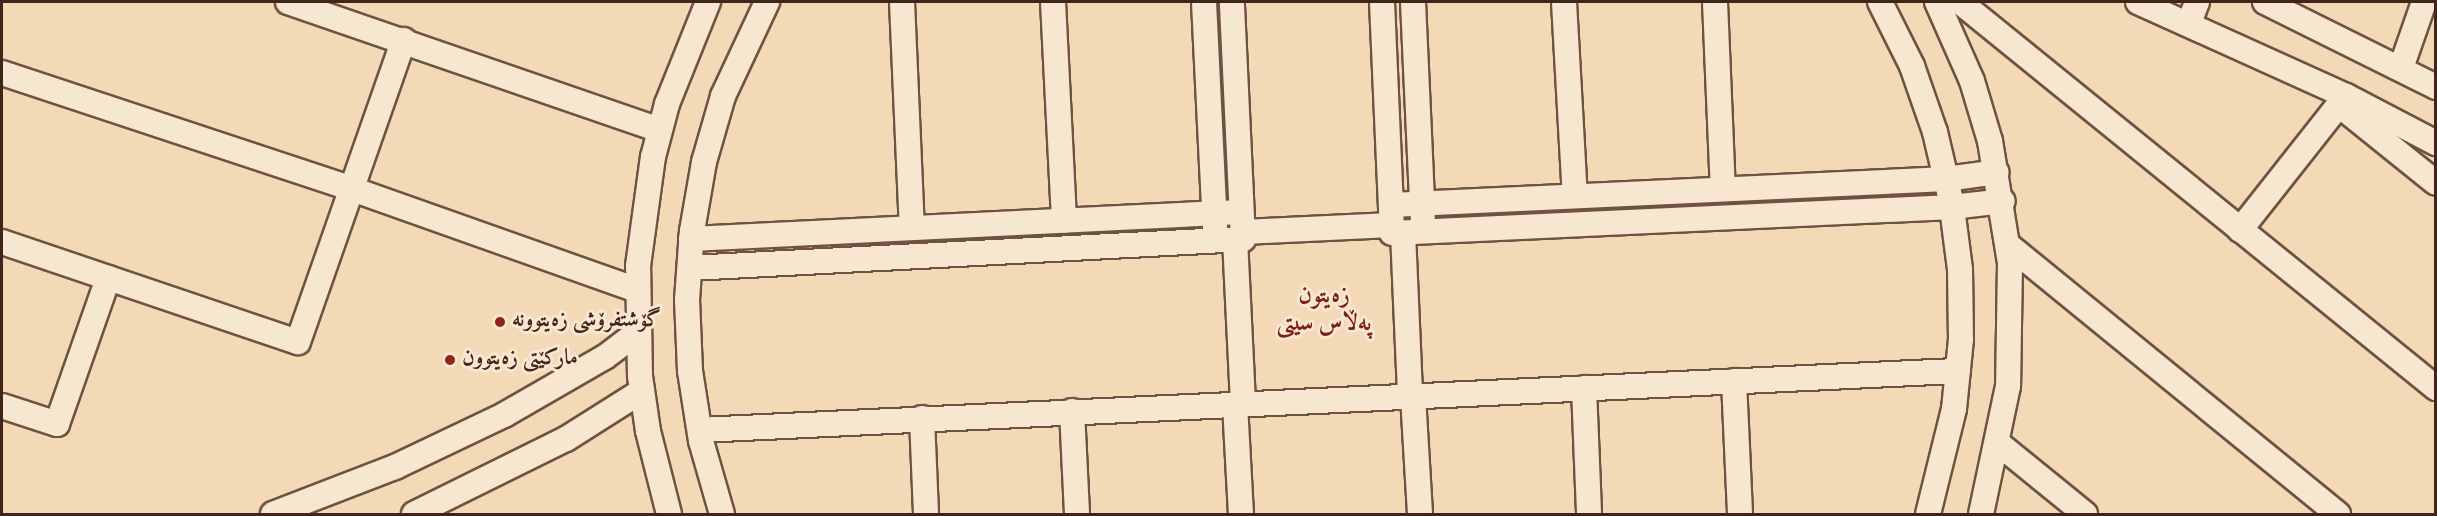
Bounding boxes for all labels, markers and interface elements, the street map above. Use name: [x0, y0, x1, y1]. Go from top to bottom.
district label: زەیتون پەڵاس سیتی: [1277, 283, 1371, 339]
place label: گۆشتفرۆشی زەیتوونە: [512, 309, 661, 335]
marker: گۆشتفرۆشی زەیتوونە: [493, 315, 507, 329]
place label: مارکێتی زەیتوون: [462, 347, 578, 373]
marker: مارکێتی زەیتوون: [443, 353, 457, 367]

